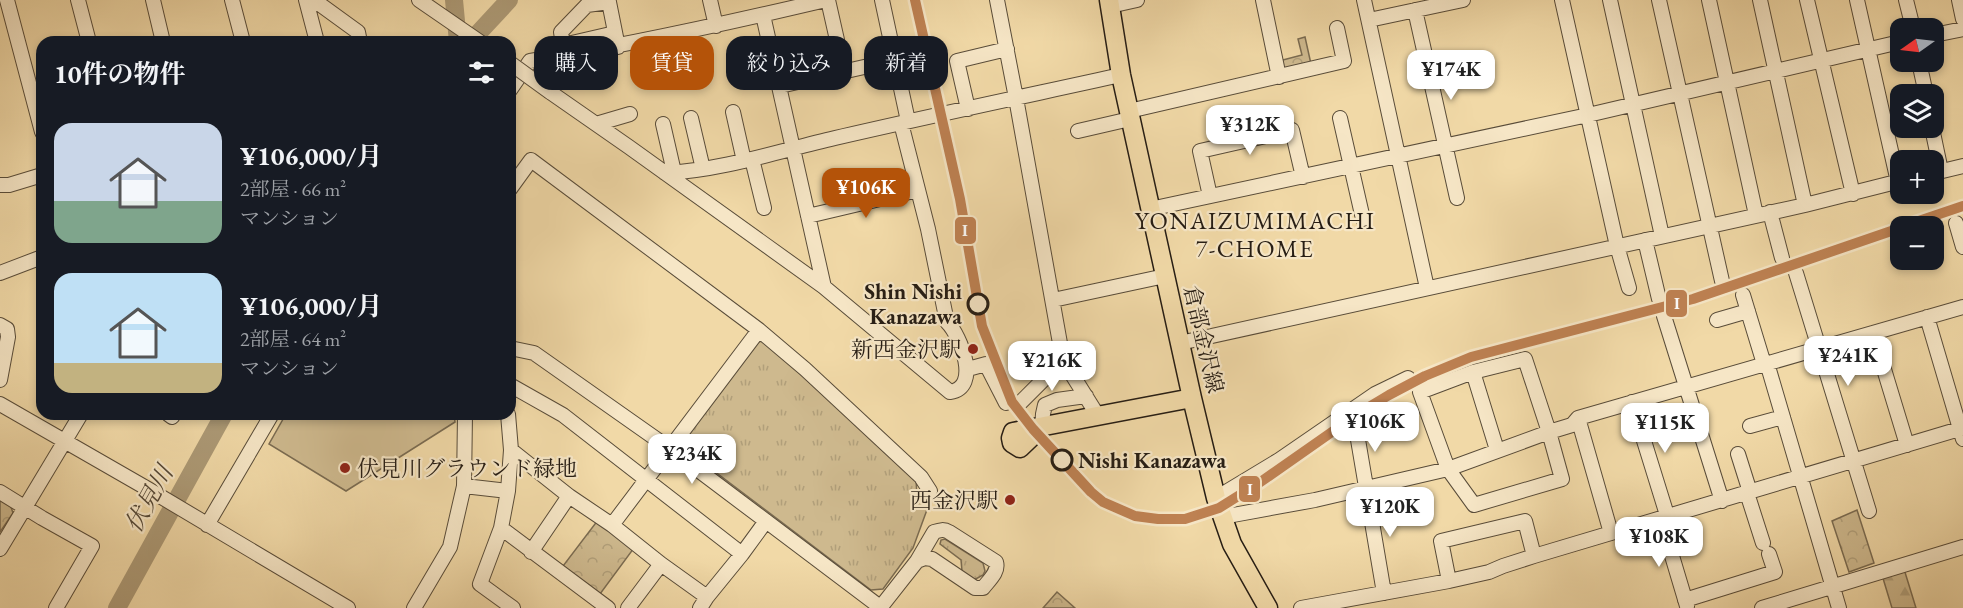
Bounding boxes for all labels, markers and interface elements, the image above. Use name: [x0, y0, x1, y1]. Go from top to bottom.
north arrow: [1890, 18, 1944, 72]
map controls: [1890, 18, 1944, 270]
chip: 購入: [534, 36, 618, 90]
chip: 賃貸: [630, 36, 714, 90]
chip: 絞り込み: [726, 36, 852, 90]
chip: 新着: [864, 36, 948, 90]
pin: ¥174K: [1409, 50, 1493, 101]
icon: filters: [465, 56, 498, 89]
text: ¥174K: [1421, 56, 1481, 82]
text: 10件の物件: [54, 57, 186, 91]
button: layers: [1890, 84, 1944, 138]
pin: ¥312K: [1208, 105, 1292, 156]
text: ¥312K: [1220, 111, 1280, 137]
text: ¥106,000/月: [240, 139, 382, 173]
icon: home: [102, 147, 174, 219]
button: +: [1890, 150, 1944, 204]
pin: ¥106K: [824, 168, 908, 219]
text: ¥106K: [836, 174, 896, 200]
text: 2部屋 · 66 m²: [240, 176, 346, 202]
text: マンション: [240, 205, 339, 231]
district label: YONAIZUMIMACHI 7-CHOME: [1135, 205, 1375, 264]
line badge: I: [954, 216, 977, 245]
button: −: [1890, 216, 1944, 270]
text: I: [962, 220, 968, 241]
place label: Shin Nishi Kanazawa: [864, 277, 963, 331]
street label: 倉部金沢線: [1177, 282, 1230, 396]
text: ¥106,000/月: [240, 289, 382, 323]
line badge: I: [1665, 289, 1688, 318]
marker: Shin Nishi Kanazawa: [967, 293, 989, 315]
text: I: [1674, 293, 1680, 314]
icon: home: [102, 297, 174, 369]
text: 2部屋 · 64 m²: [240, 326, 346, 352]
place label: 新西金沢駅: [851, 335, 961, 364]
pin: ¥241K: [1806, 336, 1890, 387]
pin: ¥216K: [1010, 341, 1094, 392]
marker: 新西金沢駅: [966, 342, 980, 356]
text: ¥241K: [1818, 342, 1878, 368]
text: ¥216K: [1022, 347, 1082, 373]
text: マンション: [240, 355, 339, 381]
pin: ¥106K: [1333, 402, 1417, 453]
pin: ¥115K: [1623, 403, 1707, 454]
text: ¥106K: [1345, 408, 1405, 434]
text: ¥115K: [1635, 409, 1695, 435]
pin: ¥234K: [650, 434, 734, 485]
text: ¥234K: [662, 440, 722, 466]
place label: Nishi Kanazawa: [1078, 446, 1227, 475]
marker: Nishi Kanazawa: [1051, 449, 1073, 471]
place label: 伏見川グラウンド緑地: [357, 454, 577, 483]
water label: 伏見川: [118, 457, 181, 538]
marker: 伏見川グラウンド緑地: [338, 461, 352, 475]
line badge: I: [1238, 475, 1261, 503]
text: I: [1247, 479, 1253, 500]
place label: 西金沢駅: [910, 486, 998, 515]
pin: ¥120K: [1348, 487, 1432, 538]
marker: 西金沢駅: [1003, 493, 1017, 507]
text: ¥120K: [1360, 493, 1420, 519]
pin: ¥108K: [1617, 517, 1701, 568]
text: ¥108K: [1629, 523, 1689, 549]

